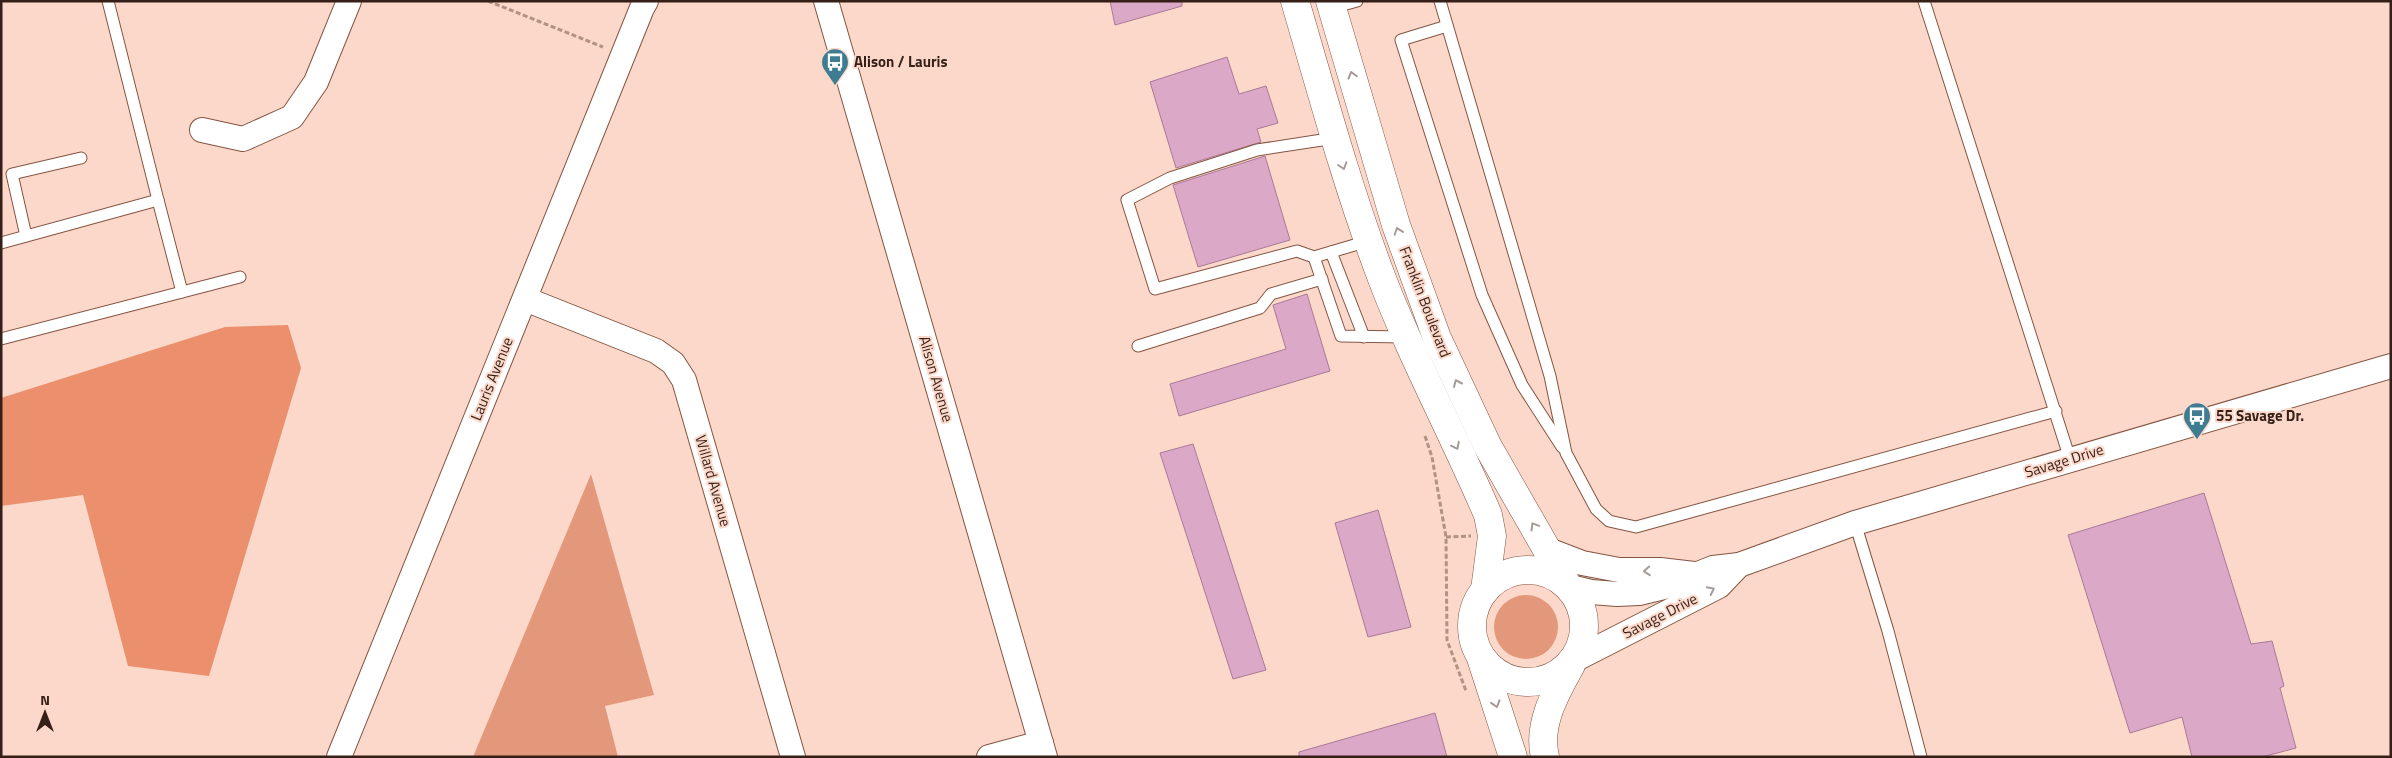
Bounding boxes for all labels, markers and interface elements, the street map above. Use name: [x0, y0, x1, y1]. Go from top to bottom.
bus stop icon: Alison / Lauris: [820, 47, 850, 86]
place label: Alison / Lauris: [854, 50, 947, 73]
one-way arrow: [1348, 72, 1358, 80]
one-way arrow: [1338, 161, 1348, 169]
one-way arrow: [1394, 227, 1404, 236]
street label: Franklin Boulevard: [1394, 243, 1457, 361]
street label: Alison Avenue: [913, 333, 960, 425]
street label: Lauris Avenue: [464, 334, 519, 424]
one-way arrow: [1452, 379, 1463, 388]
bus stop icon: 55 Savage Dr.: [2182, 401, 2212, 440]
place label: 55 Savage Dr.: [2216, 404, 2304, 427]
street label: Willard Avenue: [689, 432, 738, 529]
street label: Savage Drive: [2021, 438, 2106, 483]
one-way arrow: [1450, 441, 1460, 450]
one-way arrow: [1530, 522, 1540, 531]
one-way arrow: [1643, 565, 1651, 576]
one-way arrow: [1706, 586, 1715, 596]
street label: Savage Drive: [1618, 587, 1701, 644]
north arrow: [20, 688, 70, 738]
text: N: [40, 689, 50, 710]
one-way arrow: [1490, 699, 1500, 708]

